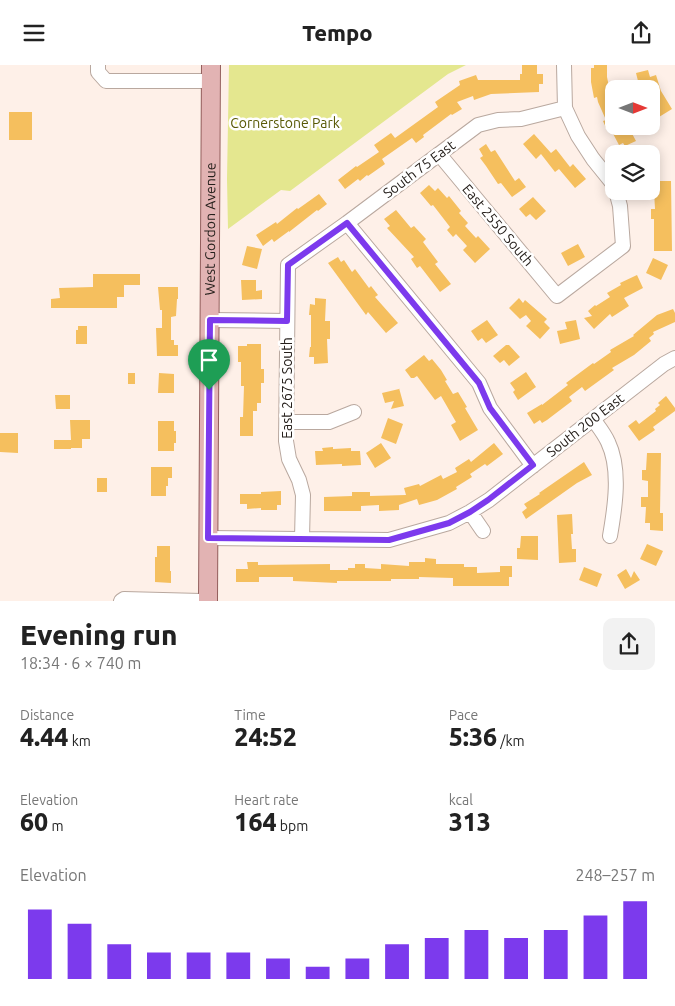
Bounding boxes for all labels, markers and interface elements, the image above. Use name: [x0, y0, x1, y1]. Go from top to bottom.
icon: menu: [20, 19, 48, 47]
icon: share: [627, 19, 655, 47]
text: Tempo: [302, 20, 373, 45]
north arrow: [605, 80, 660, 135]
map controls: [605, 80, 660, 200]
park label: Cornerstone Park: [230, 115, 340, 131]
street label: South 75 East: [380, 136, 458, 201]
button: layers: [605, 145, 660, 200]
street label: West Gordon Avenue: [202, 163, 218, 296]
street label: East 2550 South: [459, 181, 537, 269]
street label: East 2675 South: [279, 337, 295, 439]
pin: [188, 339, 230, 390]
icon: arrive: [195, 346, 223, 374]
street label: South 200 East: [543, 390, 627, 460]
button: share: [603, 618, 655, 670]
text: Evening run: [20, 619, 178, 650]
text: 18:34 · 6 × 740 m: [20, 654, 141, 672]
text: Distance: [20, 707, 74, 723]
text: Time: [234, 707, 266, 723]
text: Pace: [449, 707, 478, 723]
text: 4.44: [20, 723, 68, 751]
text: 24:52: [234, 723, 297, 751]
text: 5:36: [449, 723, 497, 751]
text: km: [68, 733, 91, 749]
text: /km: [497, 733, 525, 749]
text: Elevation: [20, 792, 78, 808]
text: Heart rate: [234, 792, 299, 808]
text: kcal: [449, 792, 473, 808]
text: 60: [20, 808, 48, 836]
text: 164: [234, 808, 277, 836]
text: 313: [449, 808, 491, 836]
text: m: [48, 818, 64, 834]
text: bpm: [277, 818, 308, 834]
text: Elevation: [20, 866, 87, 884]
text: 248–257 m: [575, 866, 655, 884]

